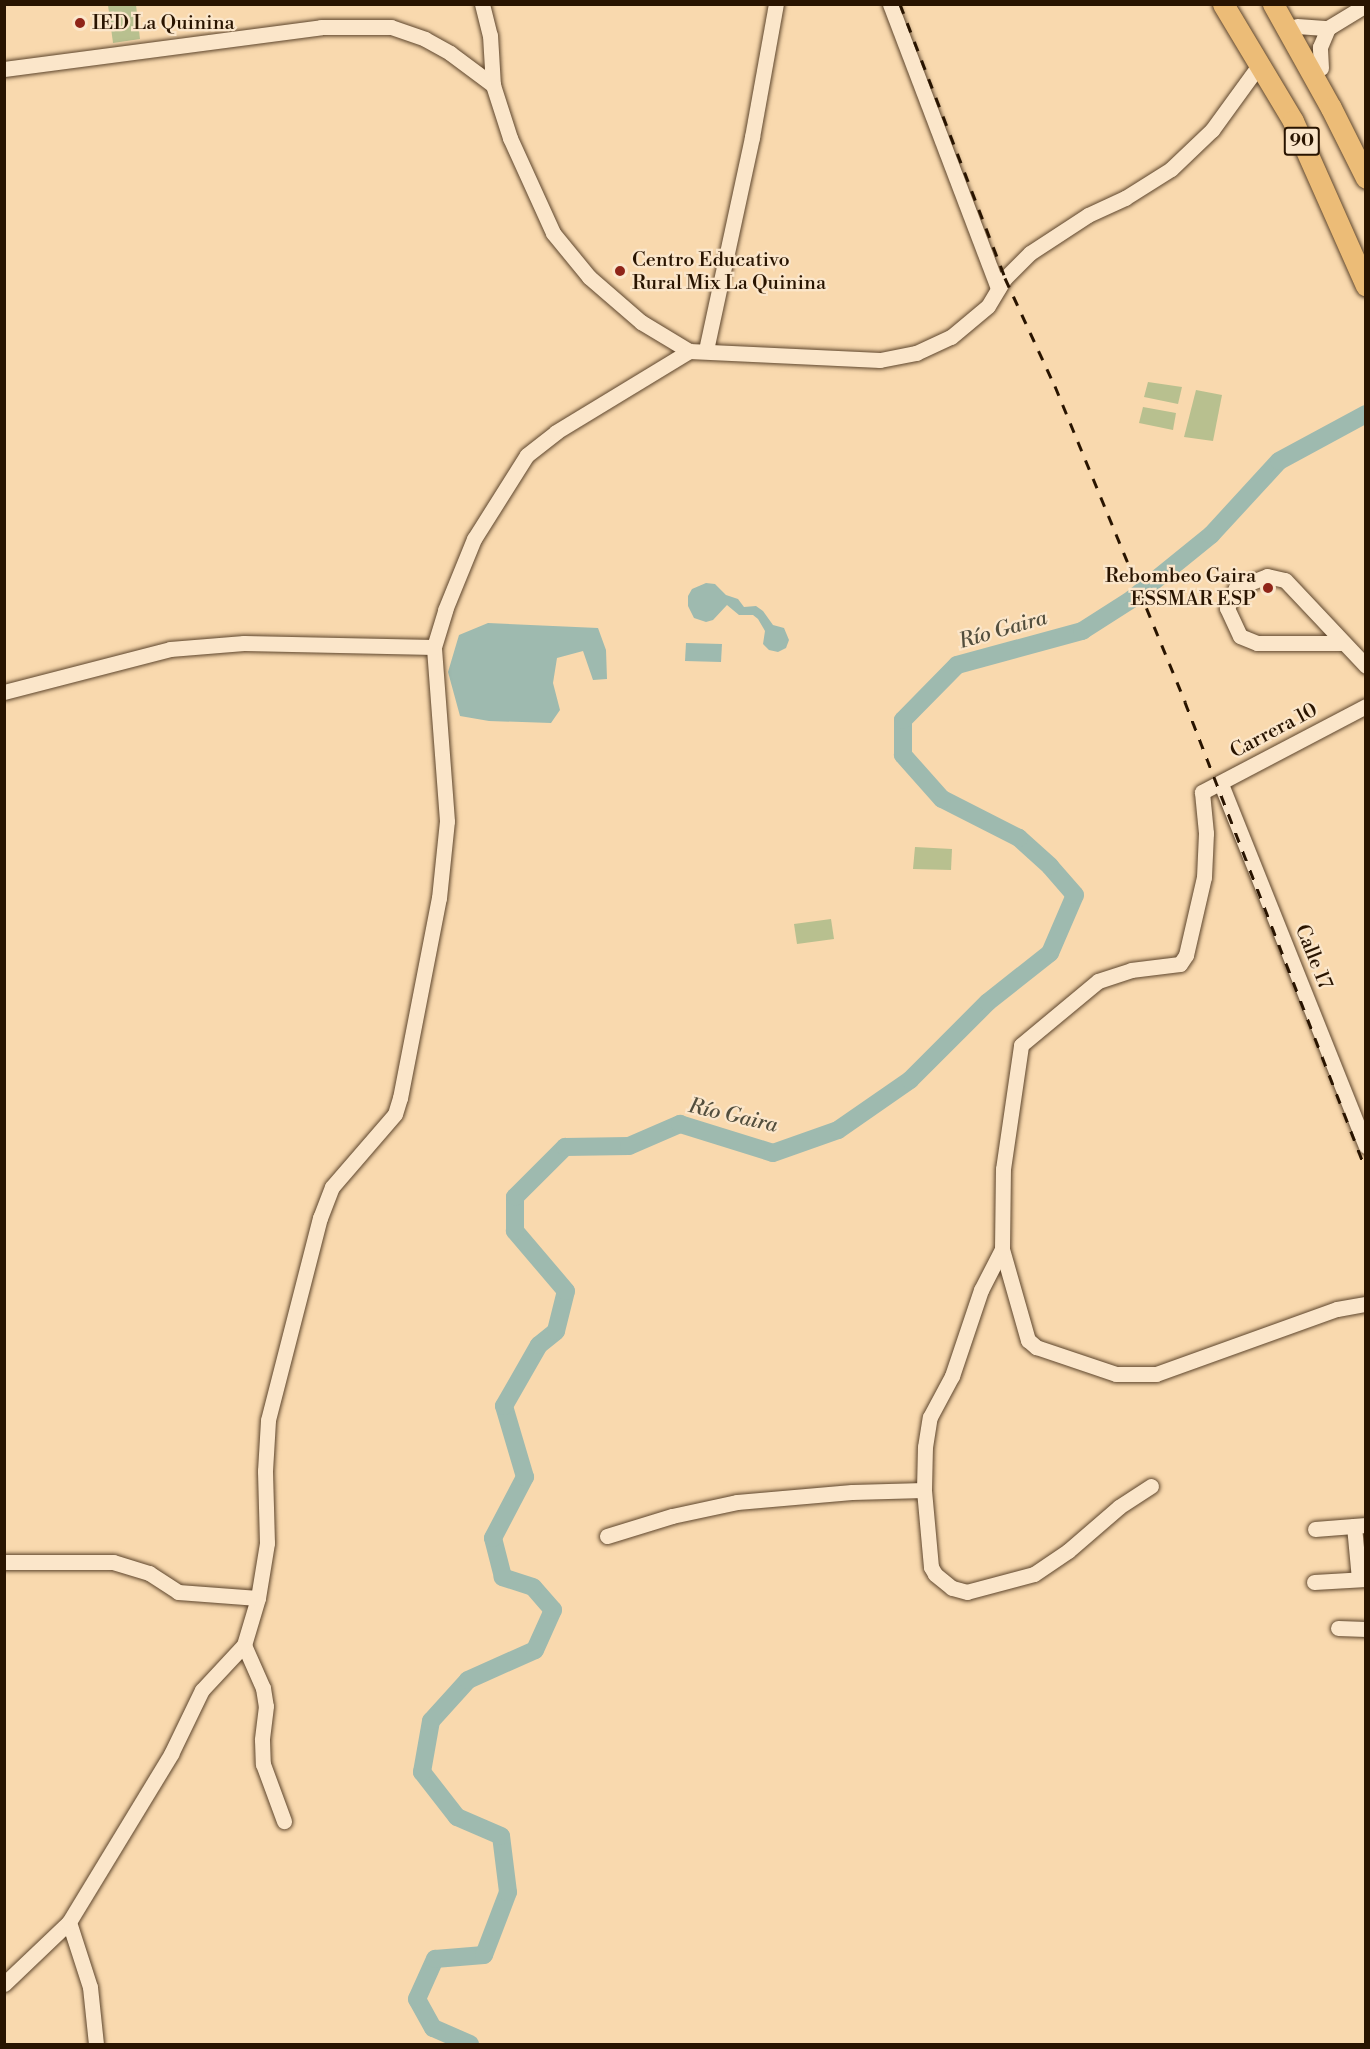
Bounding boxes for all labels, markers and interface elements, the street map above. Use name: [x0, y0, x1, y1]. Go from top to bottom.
place label: IED La Quinina: [92, 11, 235, 35]
marker: IED La Quinina: [73, 16, 87, 30]
road number: 90: [1282, 126, 1322, 156]
place label: Centro Educativo Rural Mix La Quinina: [632, 248, 826, 295]
marker: Centro Educativo Rural Mix La Quinina: [613, 264, 627, 278]
place label: Rebombeo Gaira ESSMAR ESP: [1105, 564, 1256, 611]
marker: Rebombeo Gaira ESSMAR ESP: [1261, 581, 1275, 595]
water label: Río Gaira: [956, 605, 1050, 655]
street label: Carrera 10: [1226, 698, 1322, 764]
street label: Calle 17: [1289, 921, 1337, 993]
water label: Río Gaira: [686, 1094, 780, 1138]

